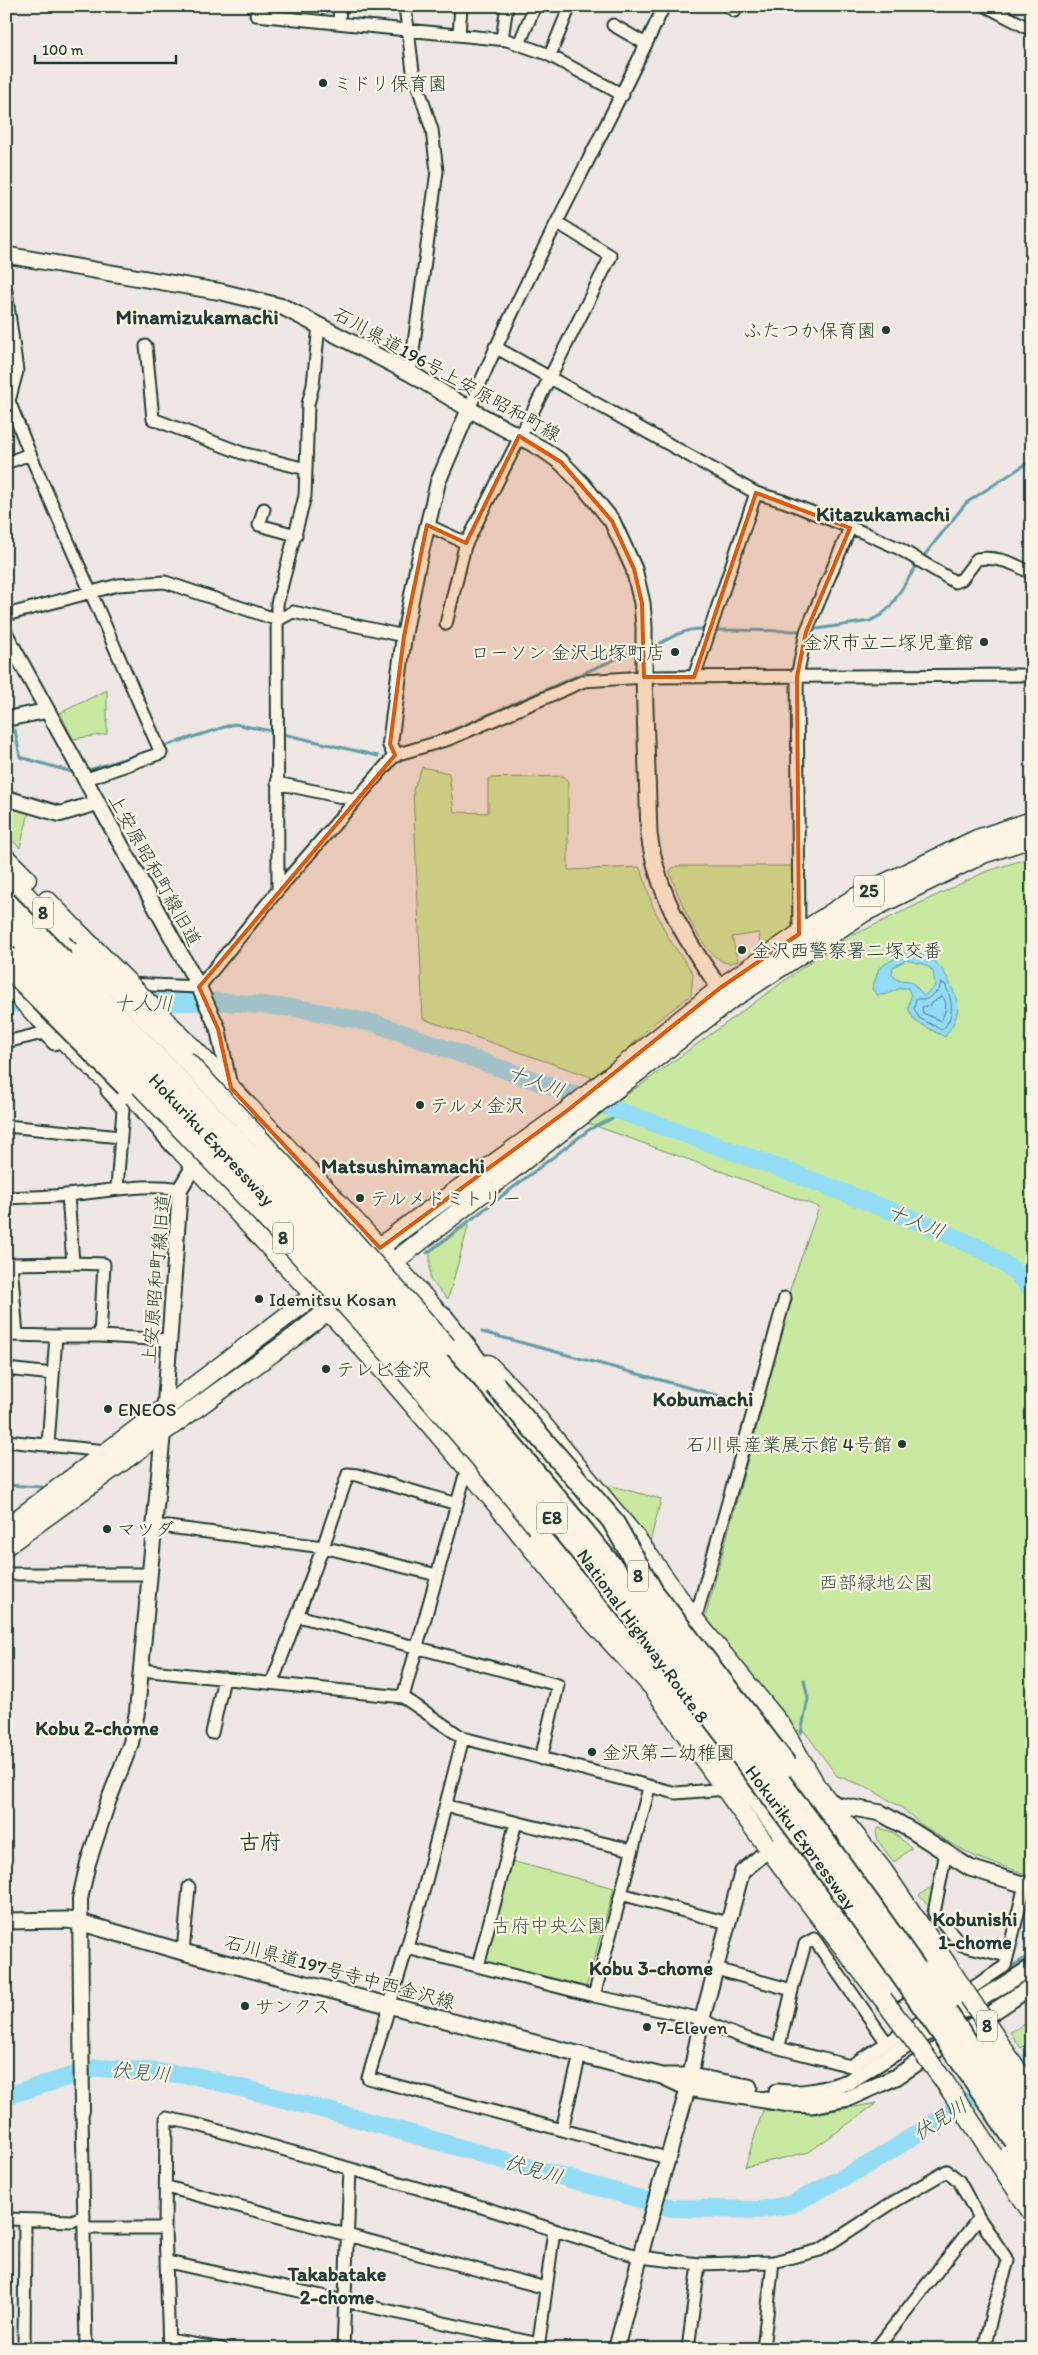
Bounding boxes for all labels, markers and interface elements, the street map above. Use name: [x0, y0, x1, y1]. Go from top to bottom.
scale bar: [35, 32, 176, 64]
text: 100 m: [42, 41, 84, 59]
place label: ミドリ保育園: [333, 72, 447, 95]
marker: ミドリ保育園: [317, 77, 329, 89]
street label: 石川県道196号上安原昭和町線: [329, 302, 565, 446]
district label: Minamizukamachi: [115, 304, 279, 329]
place label: ふたつか保育園: [743, 319, 876, 342]
marker: ふたつか保育園: [880, 324, 892, 336]
district label: Kitazukamachi: [816, 501, 950, 526]
place label: 金沢市立二塚児童館: [803, 631, 974, 654]
marker: 金沢市立二塚児童館: [978, 636, 990, 648]
place label: ローソン 金沢北塚町店: [471, 641, 665, 664]
marker: ローソン 金沢北塚町店: [669, 646, 681, 658]
street label: 上安原昭和町線旧道: [103, 790, 207, 950]
road number: 25: [854, 876, 884, 906]
road number: 8: [33, 898, 53, 928]
place label: 金沢西警察署二塚交番: [752, 939, 942, 962]
marker: 金沢西警察署二塚交番: [736, 944, 748, 956]
water label: 十人川: [113, 991, 173, 1015]
water label: 十人川: [504, 1059, 568, 1103]
street label: Hokuriku Expressway: [144, 1068, 280, 1210]
place label: テルメ金沢: [430, 1094, 524, 1117]
marker: テルメ金沢: [414, 1099, 426, 1111]
district label: Matsushimamachi: [321, 1153, 485, 1178]
place label: テルメドミトリー: [370, 1187, 521, 1210]
marker: テルメドミトリー: [354, 1192, 366, 1204]
street label: 上安原昭和町線旧道: [137, 1193, 175, 1365]
water label: 十人川: [884, 1199, 948, 1243]
road number: 8: [273, 1222, 293, 1254]
place label: Idemitsu Kosan: [269, 1288, 397, 1311]
marker: Idemitsu Kosan: [253, 1293, 265, 1305]
place label: テレビ金沢: [336, 1358, 431, 1381]
marker: テレビ金沢: [320, 1363, 332, 1375]
district label: Kobumachi: [653, 1386, 753, 1411]
place label: ENEOS: [118, 1398, 176, 1421]
marker: ENEOS: [102, 1403, 114, 1415]
place label: 石川県産業展示館 4号館: [686, 1433, 892, 1456]
marker: 石川県産業展示館 4号館: [896, 1438, 908, 1450]
road number: E8: [537, 1502, 567, 1534]
place label: マツダ: [117, 1518, 174, 1541]
marker: マツダ: [101, 1523, 113, 1535]
street label: National Highway Route 8: [572, 1544, 714, 1728]
road number: 8: [628, 1560, 648, 1592]
park label: 西部緑地公園: [819, 1571, 933, 1594]
district label: Kobu 2-chome: [35, 1716, 159, 1740]
place label: 金沢第二幼稚園: [602, 1741, 735, 1764]
marker: 金沢第二幼稚園: [586, 1746, 598, 1758]
street label: Hokuriku Expressway: [741, 1760, 862, 1914]
district label: 古府: [239, 1829, 281, 1854]
district label: Kobunishi 1-chome: [933, 1907, 1017, 1954]
park label: 古府中央公園: [492, 1914, 606, 1937]
street label: 石川県道197号寺中西金沢線: [222, 1930, 458, 2014]
district label: Kobu 3-chome: [589, 1956, 713, 1980]
place label: サンクス: [255, 1995, 331, 2018]
marker: サンクス: [239, 2000, 251, 2012]
road number: 8: [977, 2010, 997, 2042]
place label: 7-Eleven: [657, 2016, 728, 2039]
marker: 7-Eleven: [641, 2021, 653, 2033]
water label: 伏見川: [110, 2057, 172, 2087]
water label: 伏見川: [908, 2093, 972, 2145]
water label: 伏見川: [502, 2149, 566, 2189]
district label: Takabatake 2-chome: [287, 2262, 387, 2309]

